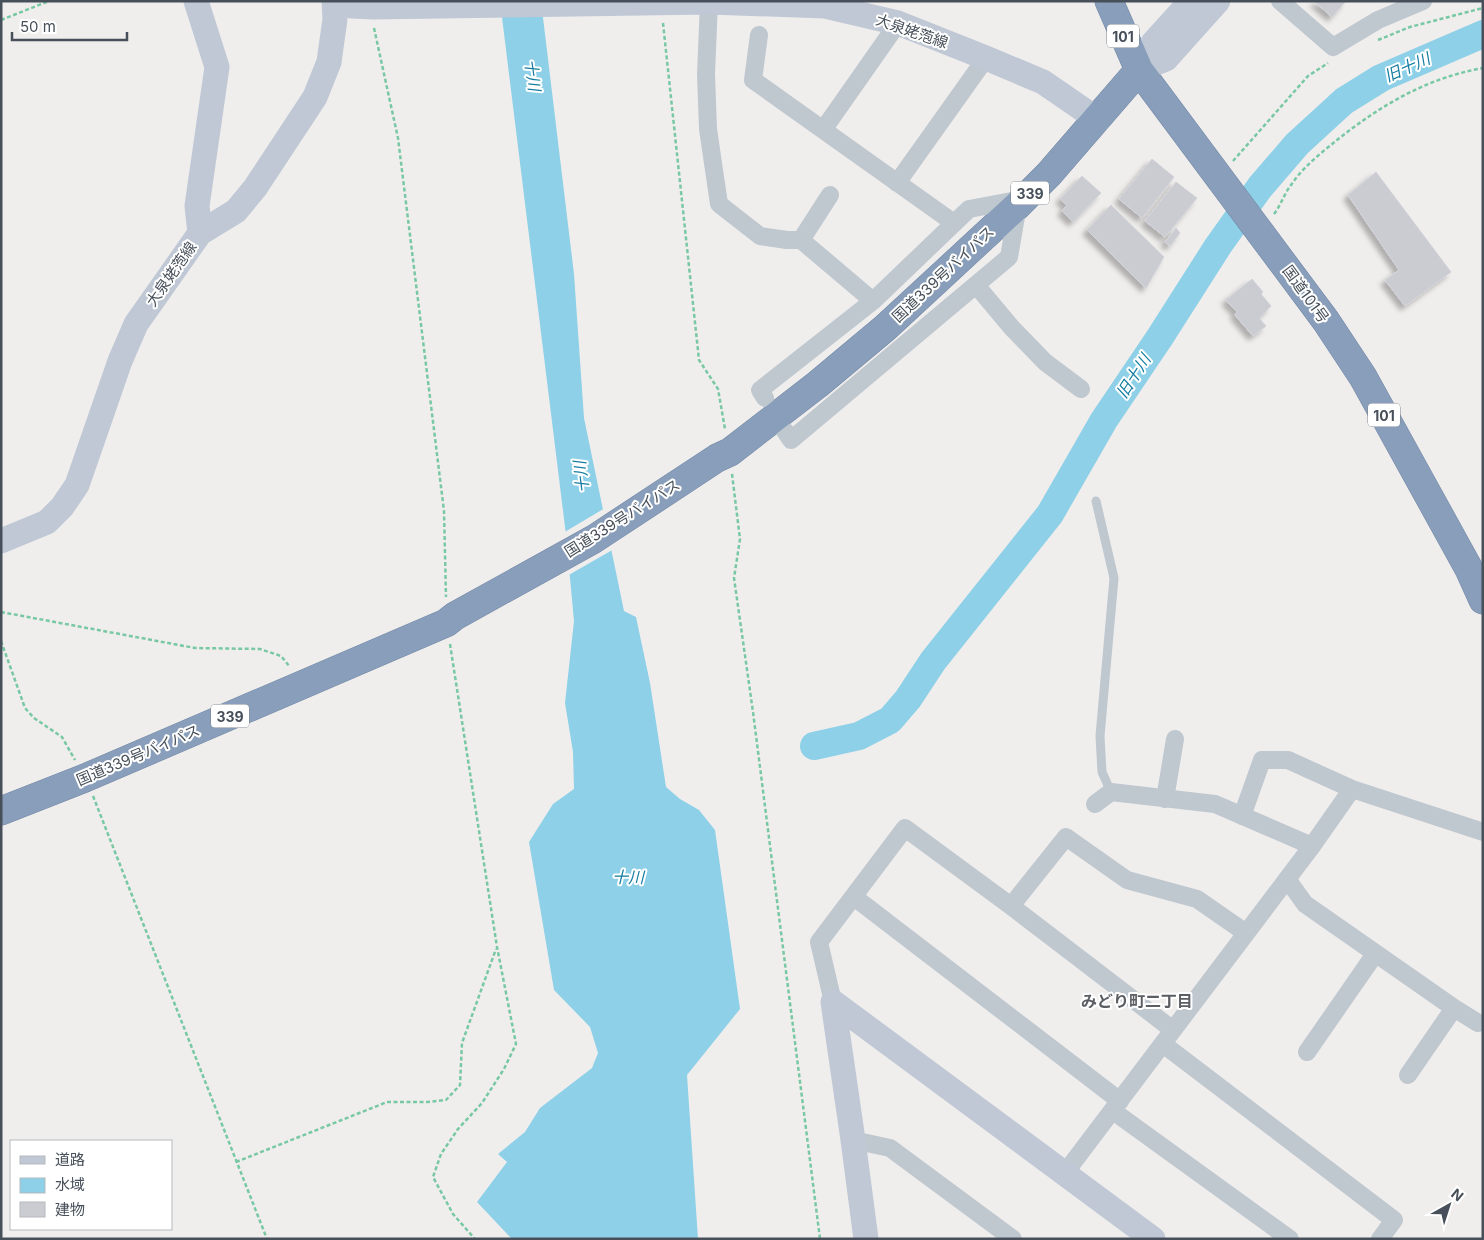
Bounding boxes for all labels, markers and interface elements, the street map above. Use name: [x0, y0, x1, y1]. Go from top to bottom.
scale bar: [12, 10, 128, 42]
street label: 大泉姥萢線: [873, 10, 951, 52]
text: 50 m: [20, 17, 56, 36]
road number: 101: [1107, 24, 1139, 48]
water label: 旧十川: [1381, 47, 1435, 86]
water label: 十川: [521, 58, 545, 94]
road number: 339: [1011, 182, 1049, 204]
street label: 国道339号バイパス: [888, 222, 998, 326]
street label: 大泉姥萢線: [142, 238, 200, 310]
street label: 国道101号: [1279, 261, 1333, 327]
water label: 旧十川: [1112, 349, 1156, 402]
road number: 101: [1368, 404, 1400, 426]
water label: 十川: [569, 458, 593, 494]
street label: 国道339号バイパス: [561, 475, 683, 561]
road number: 339: [211, 704, 249, 728]
street label: 国道339号バイパス: [73, 720, 203, 790]
water label: 十川: [612, 867, 646, 887]
district label: みどり町二丁目: [1081, 991, 1193, 1011]
legend: [10, 1140, 172, 1230]
text: 道路: [55, 1150, 85, 1169]
text: 水域: [55, 1175, 85, 1194]
north arrow: [1424, 1180, 1474, 1230]
text: N: [1448, 1185, 1467, 1204]
text: 建物: [55, 1200, 85, 1219]

